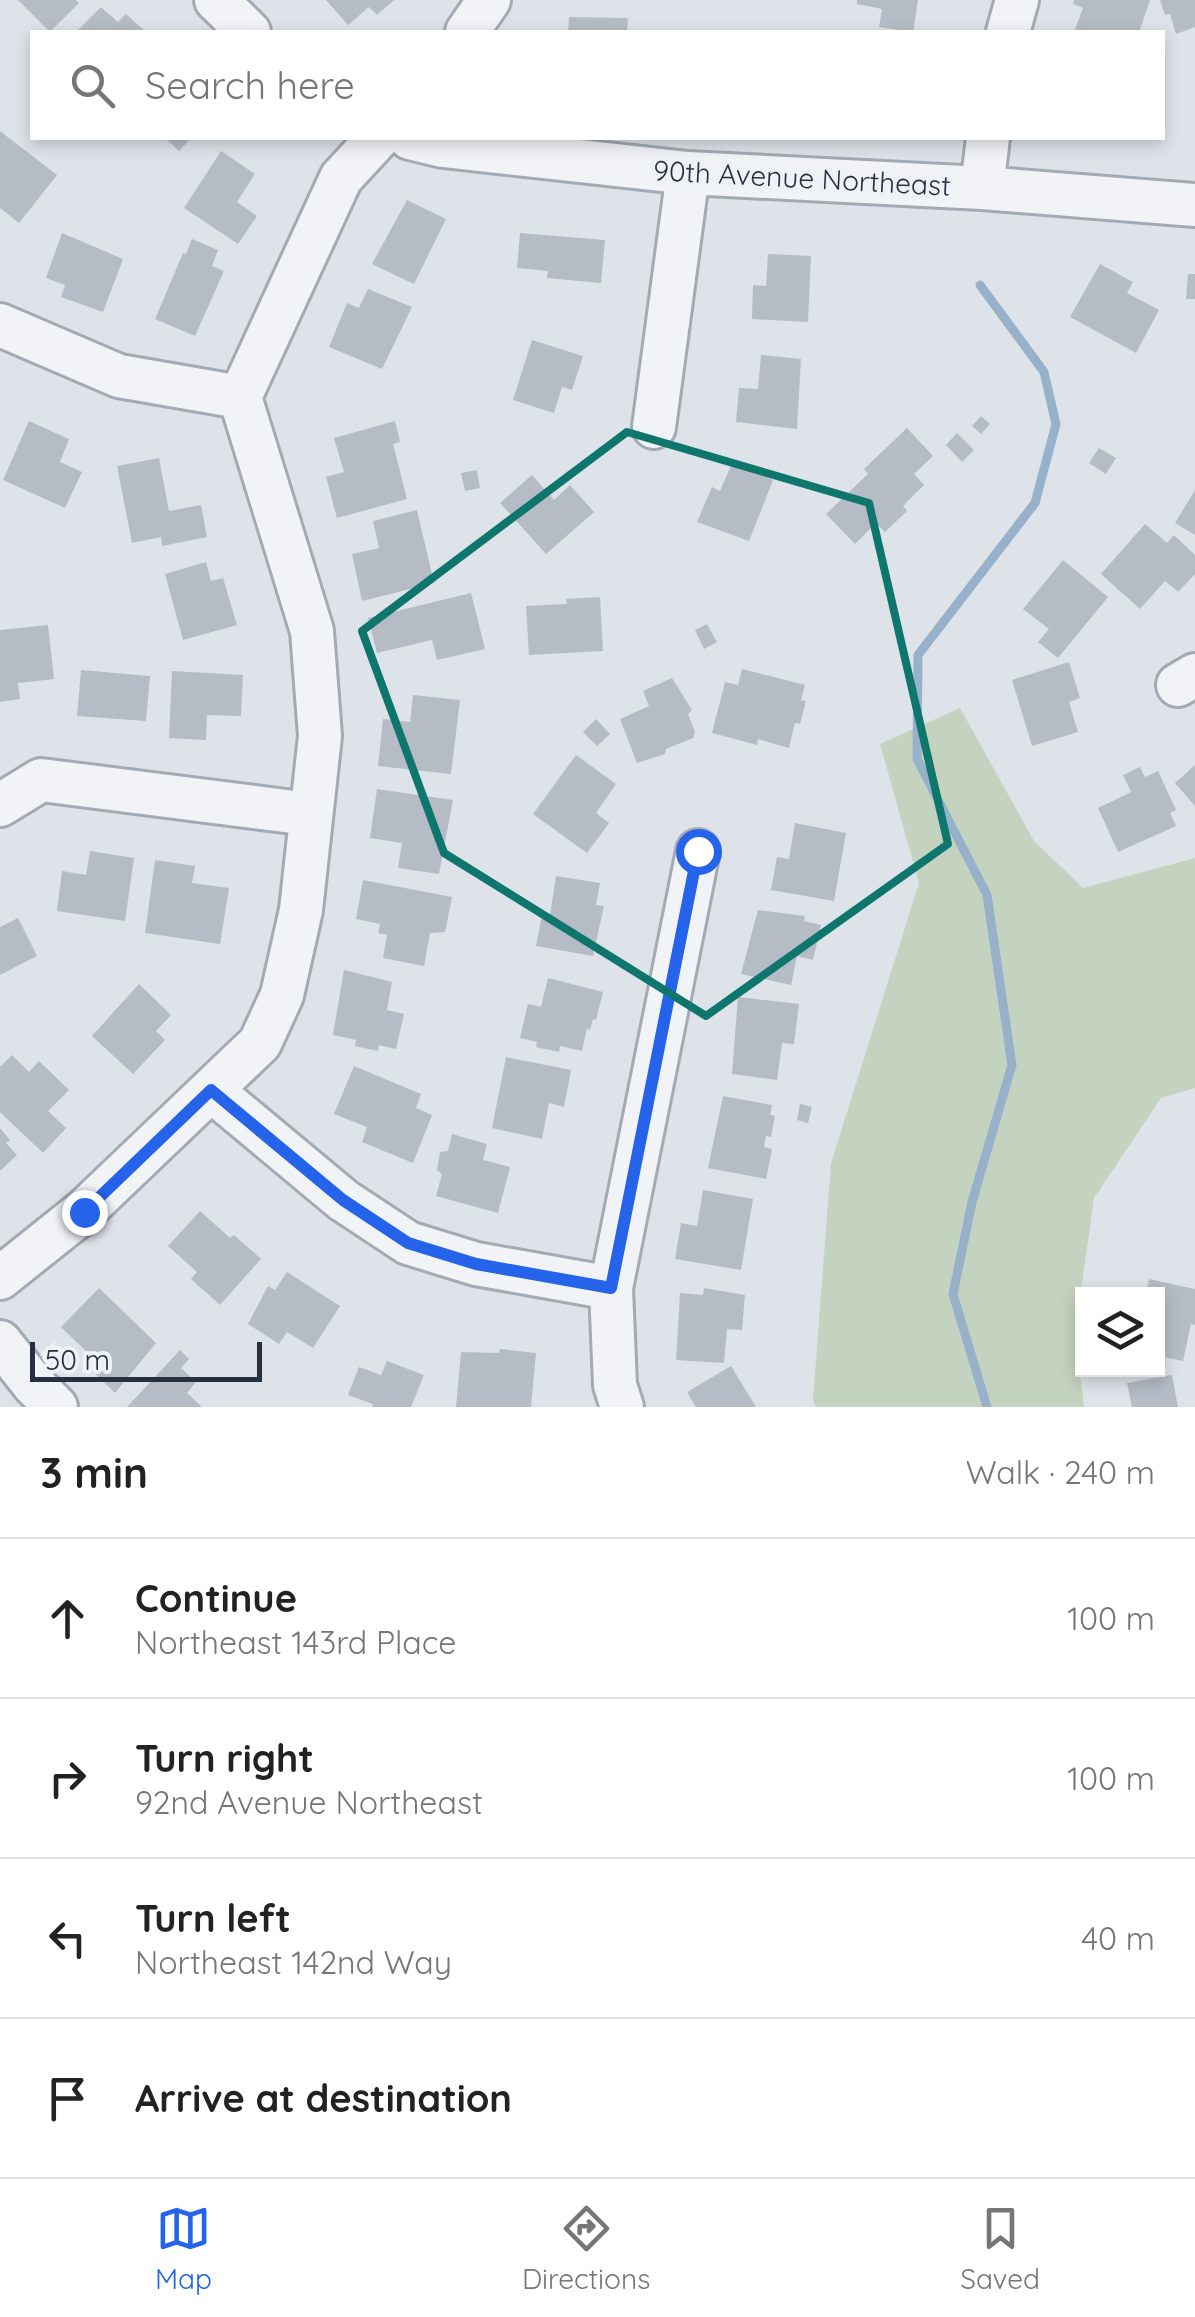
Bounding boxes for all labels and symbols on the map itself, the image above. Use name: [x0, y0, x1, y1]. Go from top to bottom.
street label: 90th Avenue Northeast: [652, 152, 952, 203]
route start: [676, 829, 722, 875]
route end: [62, 1190, 108, 1236]
scale bar: [30, 1337, 262, 1382]

